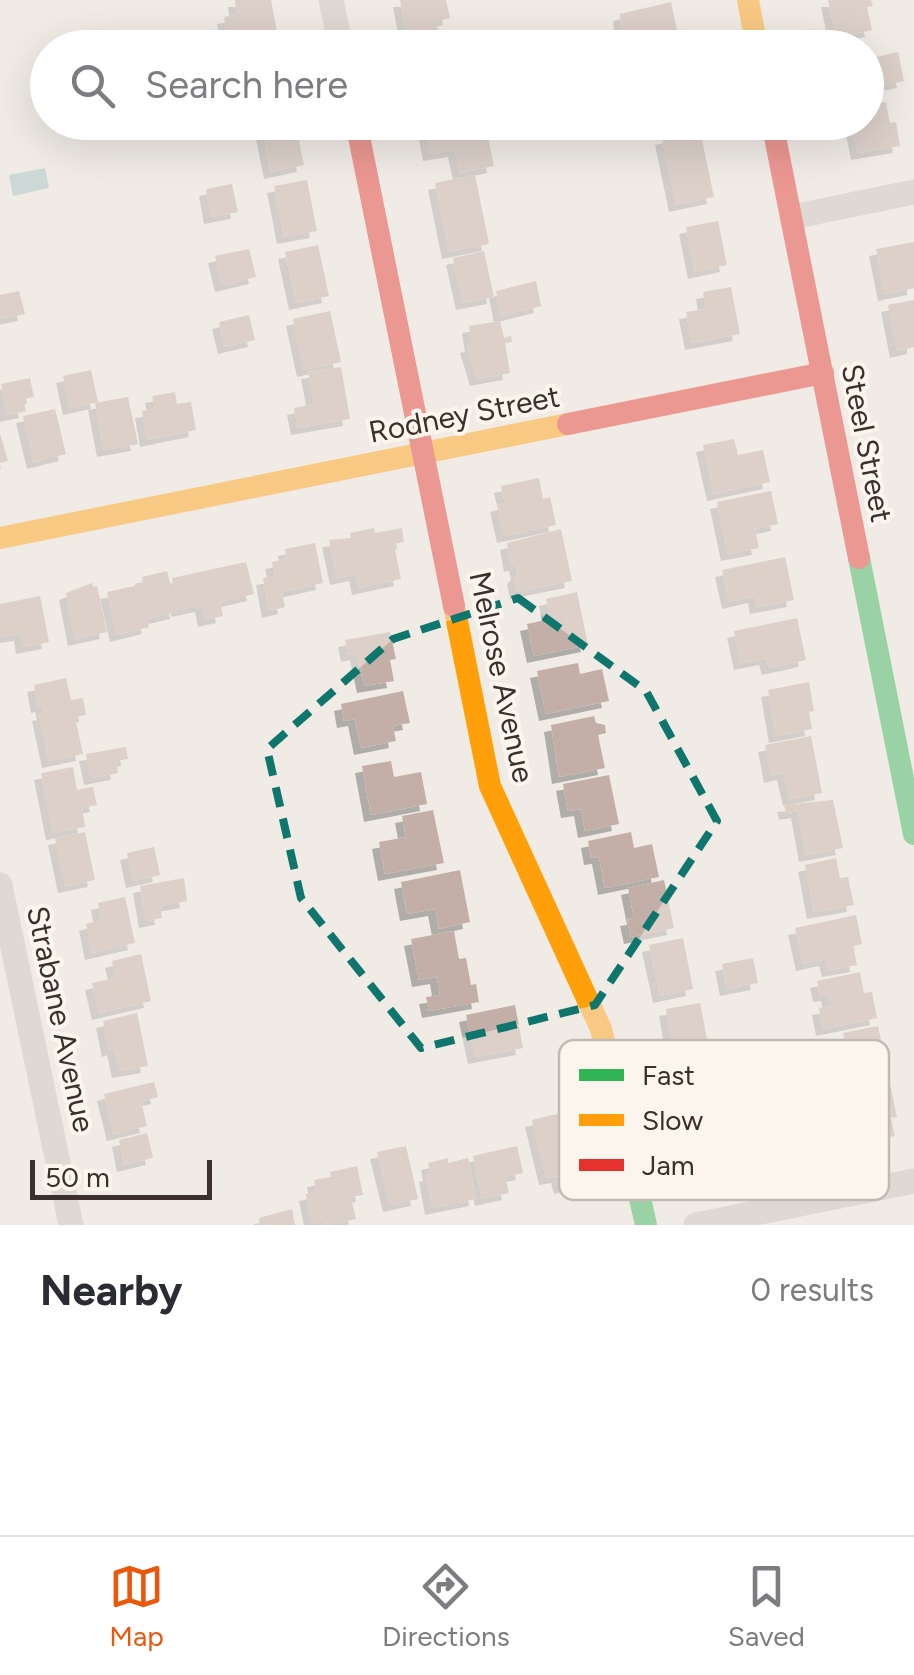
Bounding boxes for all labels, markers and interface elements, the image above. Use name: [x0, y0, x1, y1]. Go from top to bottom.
search box: [30, 30, 884, 140]
icon: search: [65, 58, 120, 113]
text: Search here: [145, 62, 348, 108]
street label: Steel Street: [834, 361, 900, 525]
street label: Rodney Street: [365, 377, 563, 451]
street label: Melrose Avenue: [462, 568, 542, 786]
street label: Strabane Avenue: [19, 903, 103, 1135]
legend: [559, 1040, 889, 1200]
text: Fast: [642, 1058, 695, 1092]
text: Slow: [642, 1103, 703, 1137]
text: Jam: [642, 1148, 695, 1182]
scale bar: [30, 1155, 212, 1200]
text: 50 m: [45, 1160, 110, 1194]
text: Nearby: [40, 1265, 182, 1316]
text: 0 results: [750, 1271, 874, 1309]
tab: Map: [109, 1559, 164, 1653]
tab: Directions: [382, 1559, 510, 1653]
tab: Saved: [728, 1559, 805, 1653]

